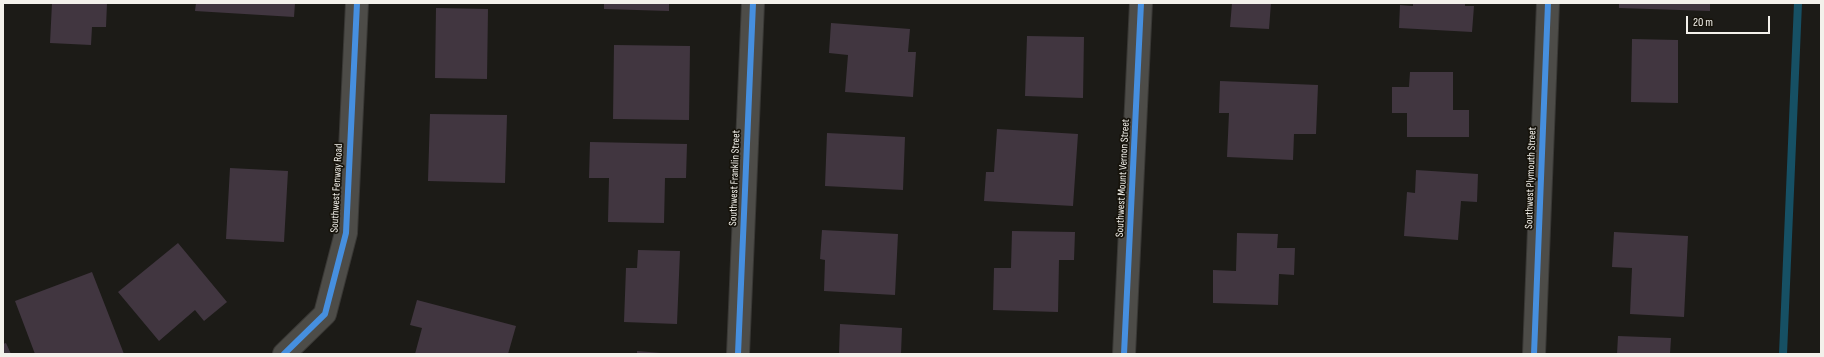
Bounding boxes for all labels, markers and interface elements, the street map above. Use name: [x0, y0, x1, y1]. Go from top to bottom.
scale bar: [1688, 8, 1772, 34]
text: 20 m: [1693, 15, 1713, 30]
street label: Southwest Mount Vernon Street: [1113, 119, 1133, 237]
street label: Southwest Plymouth Street: [1523, 127, 1539, 229]
street label: Southwest Franklin Street: [727, 130, 743, 226]
street label: Southwest Fenway Road: [328, 143, 346, 233]

